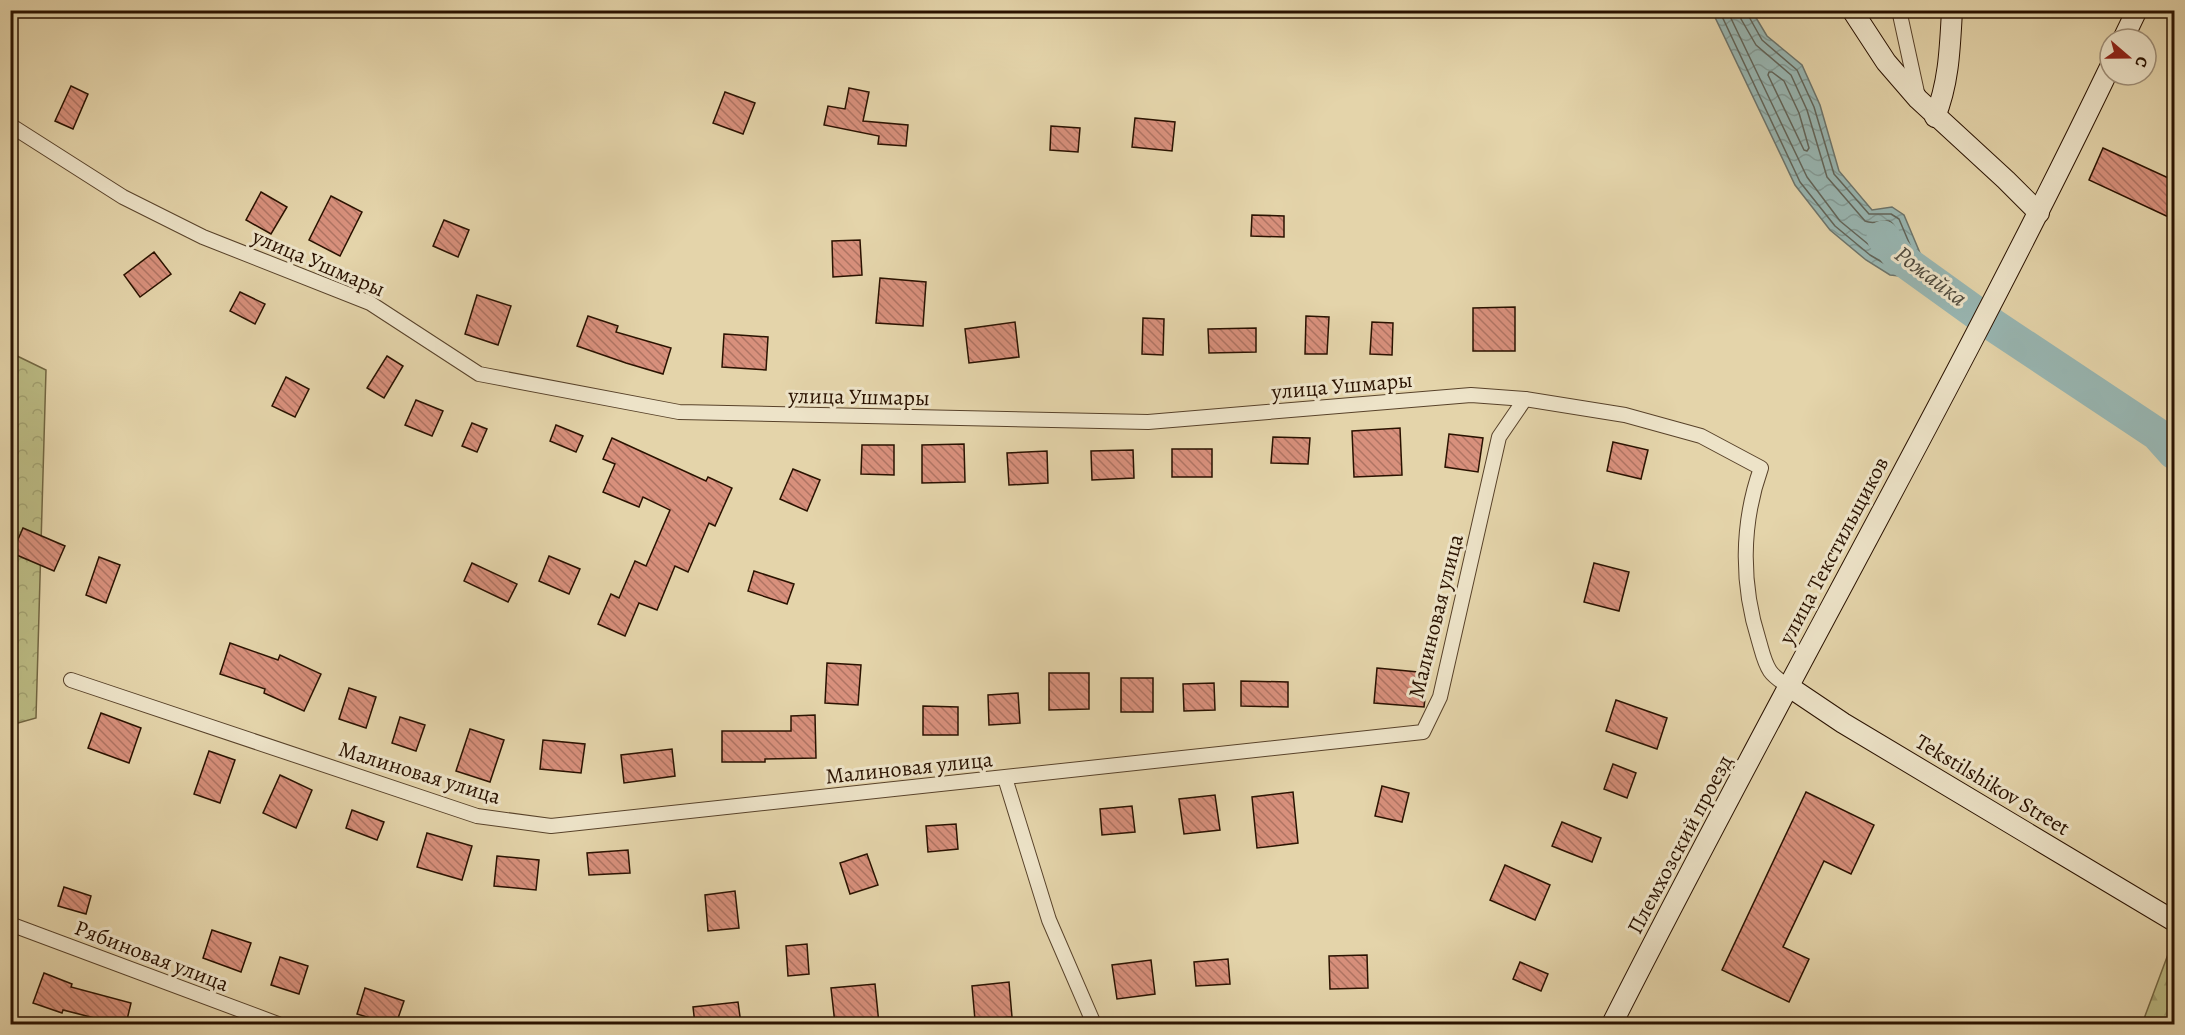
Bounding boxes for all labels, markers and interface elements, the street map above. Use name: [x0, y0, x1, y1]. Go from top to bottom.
north arrow: [2098, 27, 2158, 87]
text: С: [2129, 53, 2153, 70]
street label: улица Ушмары: [247, 221, 390, 304]
water label: Рожайка: [1888, 238, 1974, 314]
street label: улица Ушмары: [1269, 365, 1414, 407]
street label: улица Ушмары: [787, 381, 930, 413]
street label: улица Текстильщиков: [1771, 451, 1896, 650]
street label: Малиновая улица: [1401, 530, 1471, 701]
street label: Tekstilshikov Street: [1910, 727, 2075, 843]
street label: Малиновая улица: [335, 734, 505, 812]
street label: Малиновая улица: [824, 744, 995, 792]
street label: Племхозский проезд: [1620, 749, 1740, 939]
street label: Рябиновая улица: [70, 913, 234, 999]

